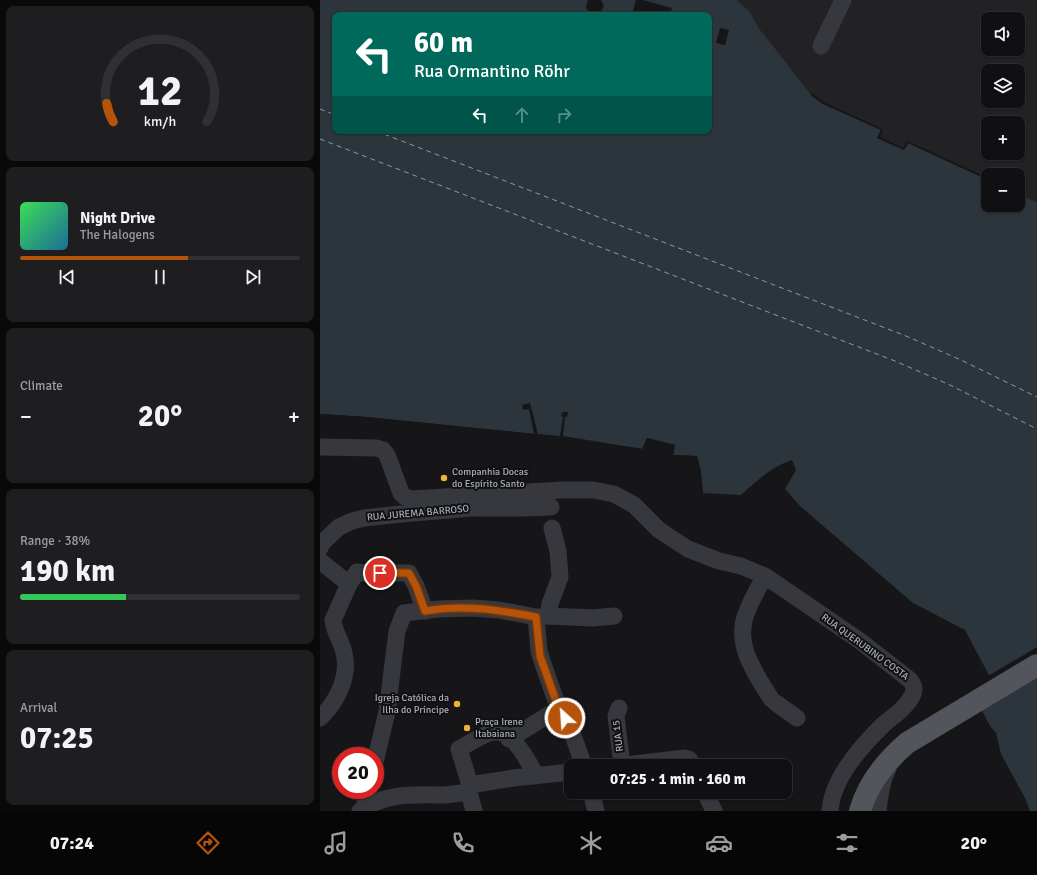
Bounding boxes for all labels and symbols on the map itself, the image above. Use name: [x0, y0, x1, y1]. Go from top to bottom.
place label: Companhia Docas do Espírito Santo: [452, 466, 529, 490]
marker: Companhia Docas do Espírito Santo: [439, 473, 449, 483]
street label: RUA JUREMA BARROSO: [366, 503, 470, 523]
pin: [363, 556, 397, 590]
street label: RUA QUERUBINO COSTA: [819, 611, 911, 683]
place label: Igreja Católica da Ilha do Príncipe: [375, 692, 449, 716]
position arrow: [544, 697, 586, 739]
marker: Igreja Católica da Ilha do Príncipe: [452, 699, 462, 709]
place label: Praça Irene Itabaiana: [475, 716, 523, 740]
street label: RUA 15: [610, 720, 626, 752]
marker: Praça Irene Itabaiana: [462, 723, 472, 733]
speed limit sign: 20: [332, 747, 384, 799]

